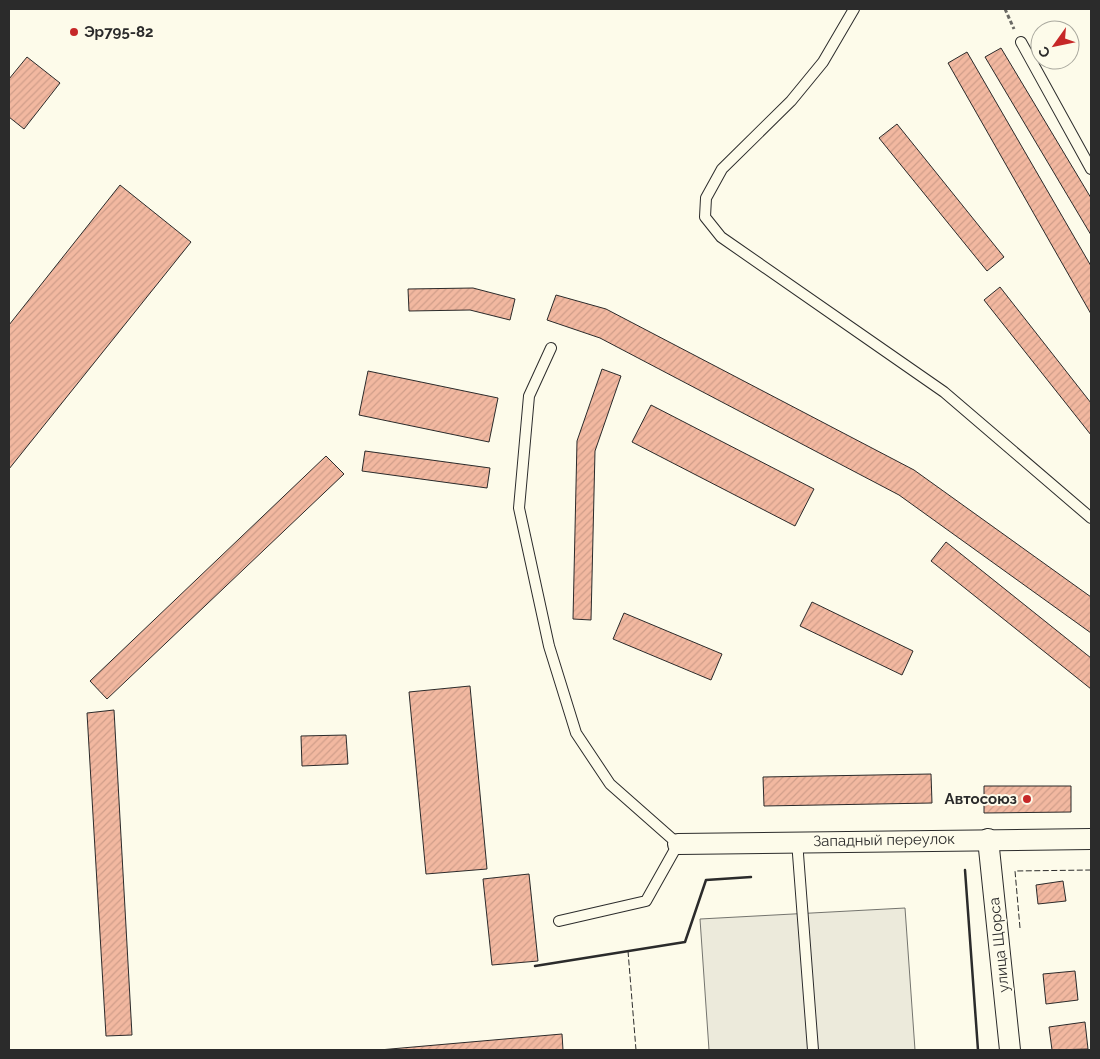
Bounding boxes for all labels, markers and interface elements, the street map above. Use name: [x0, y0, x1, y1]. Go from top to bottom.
north arrow: [1030, 20, 1080, 70]
place label: Эр795-82: [84, 23, 153, 41]
marker: Эр795-82: [68, 26, 80, 38]
text: С: [1035, 43, 1053, 60]
place label: Автосоюз: [945, 790, 1017, 808]
marker: Автосоюз: [1021, 793, 1033, 805]
street label: Западный переулок: [813, 830, 955, 850]
street label: улица Щорса: [985, 896, 1013, 994]

